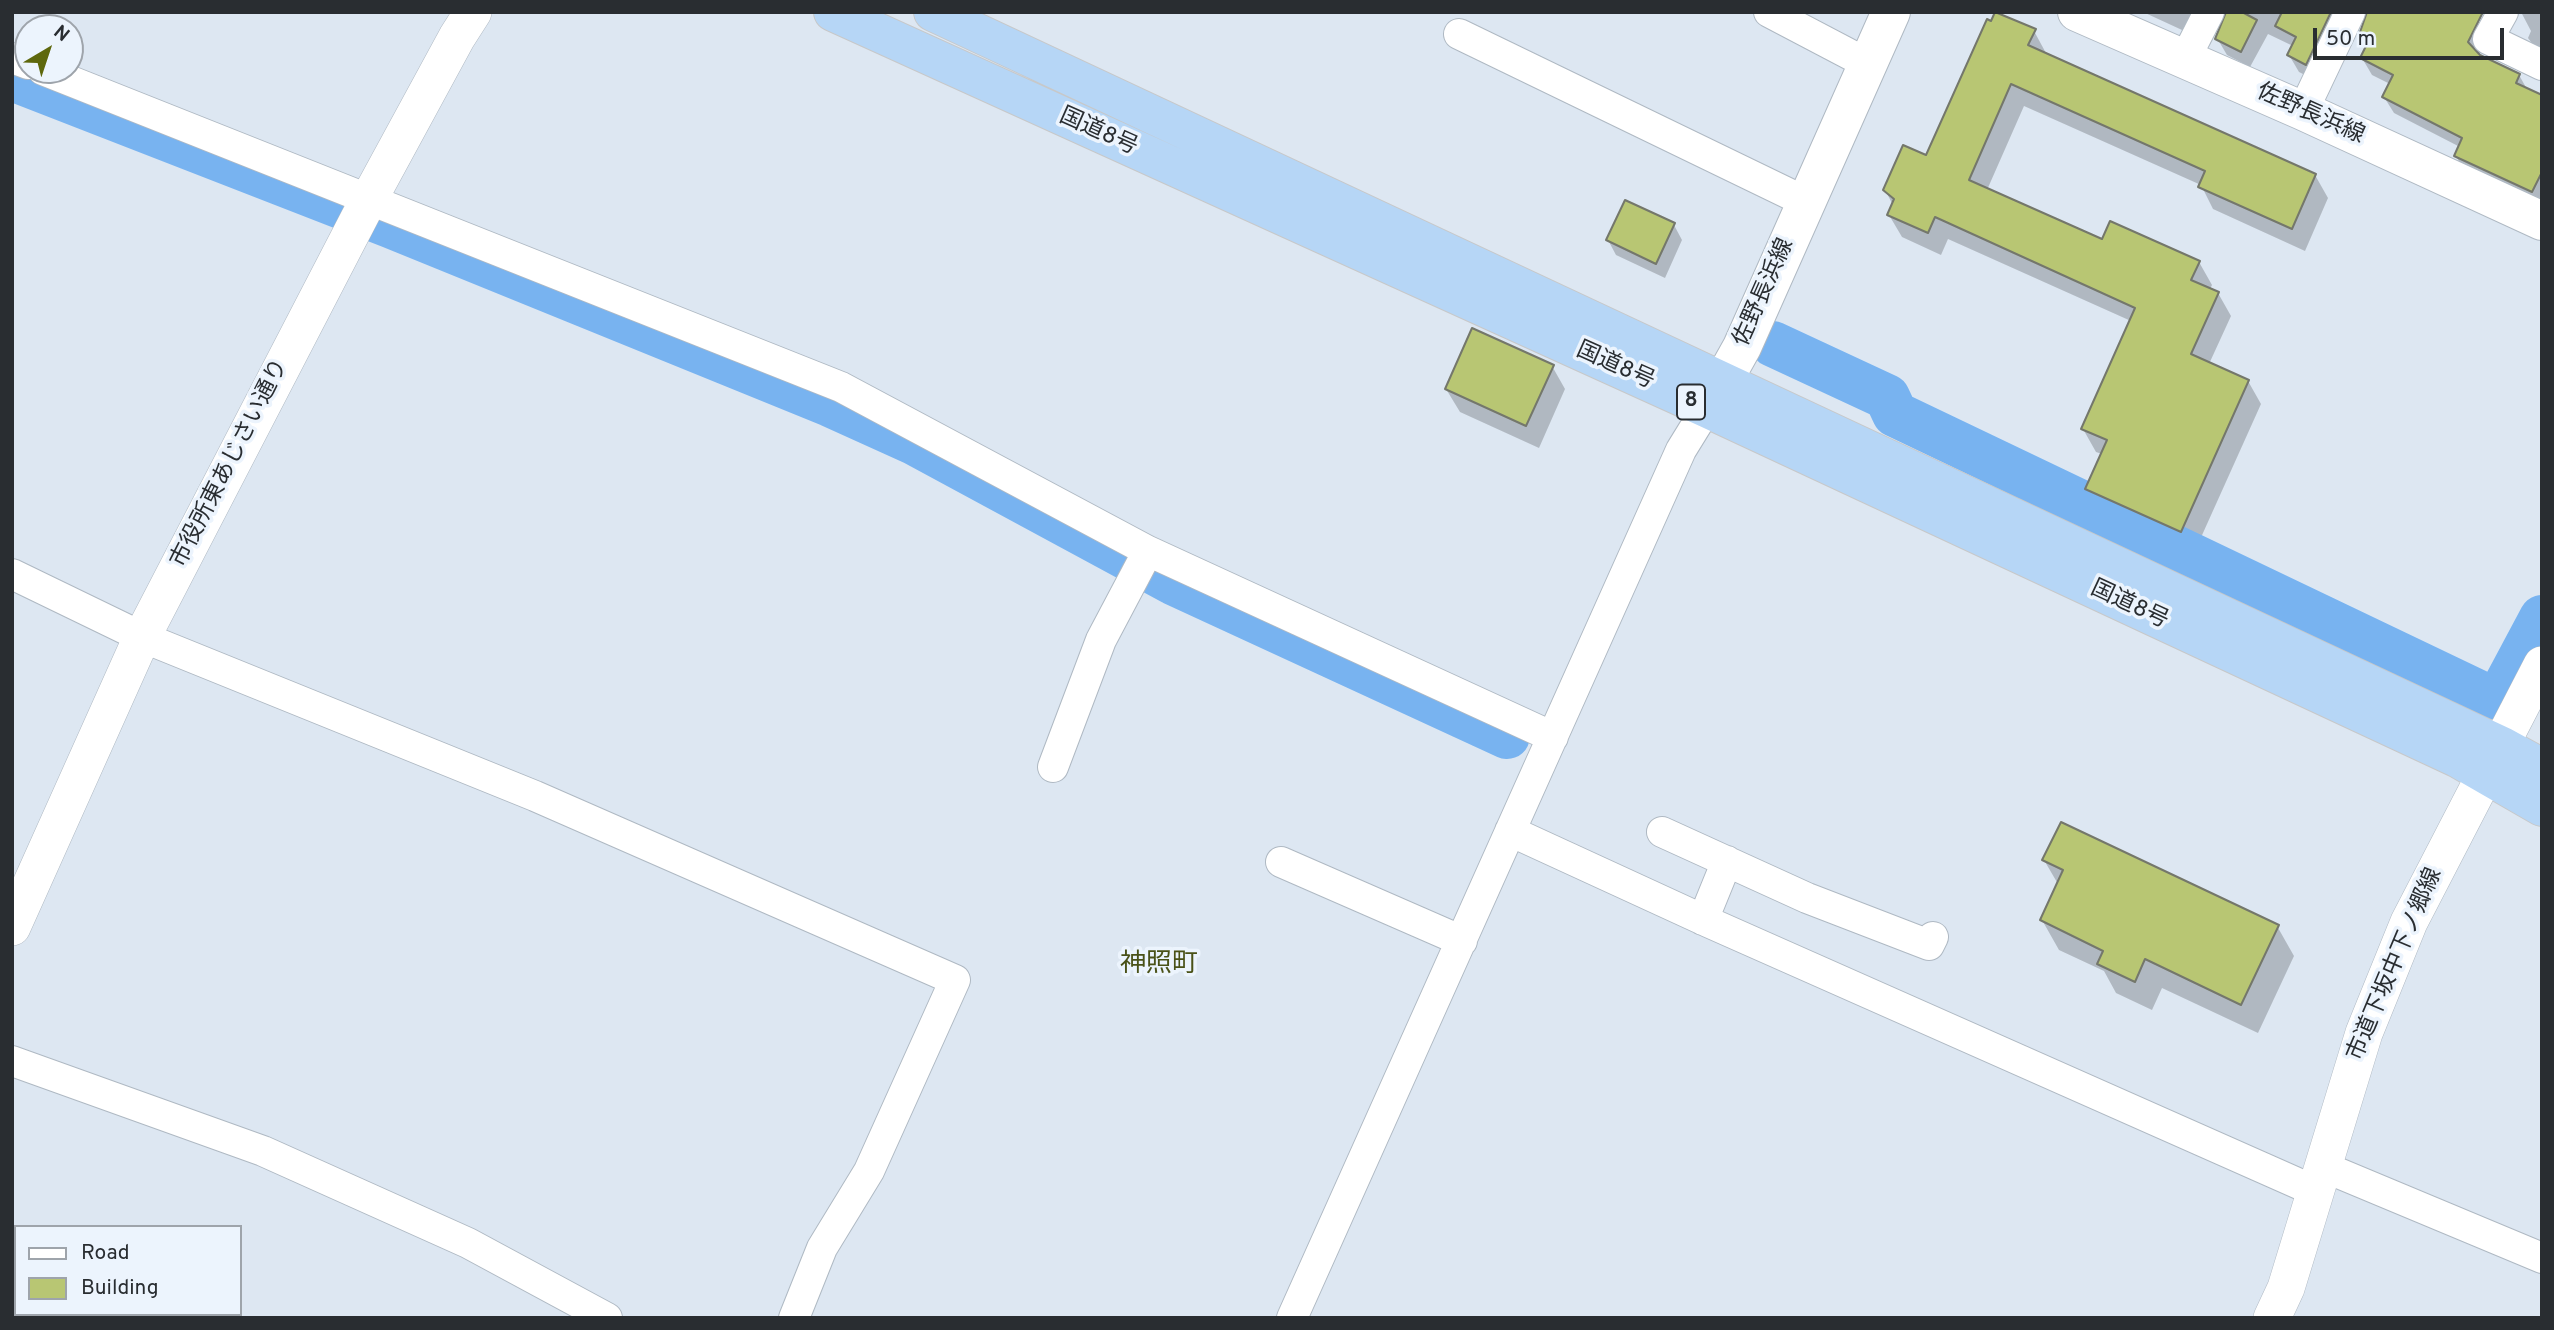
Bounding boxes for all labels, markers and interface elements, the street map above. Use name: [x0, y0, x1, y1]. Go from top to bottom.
north arrow: [14, 14, 84, 84]
scale bar: [2316, 14, 2507, 58]
text: N: [48, 21, 74, 48]
text: 50 m: [2326, 26, 2375, 53]
street label: 佐野長浜線: [2252, 79, 2368, 151]
street label: 国道8号: [1054, 104, 1142, 162]
street label: 佐野長浜線: [1729, 235, 1801, 351]
street label: 国道8号: [1571, 338, 1659, 396]
street label: 市役所東あじさい通り: [166, 355, 296, 573]
road number: 8: [1677, 384, 1705, 420]
street label: 国道8号: [2086, 576, 2172, 636]
street label: 市道下坂中下ノ郷線: [2343, 864, 2449, 1066]
district label: 神照町: [1120, 950, 1198, 982]
legend: [14, 1225, 242, 1316]
text: Road: [81, 1240, 130, 1267]
text: Building: [81, 1275, 159, 1302]

